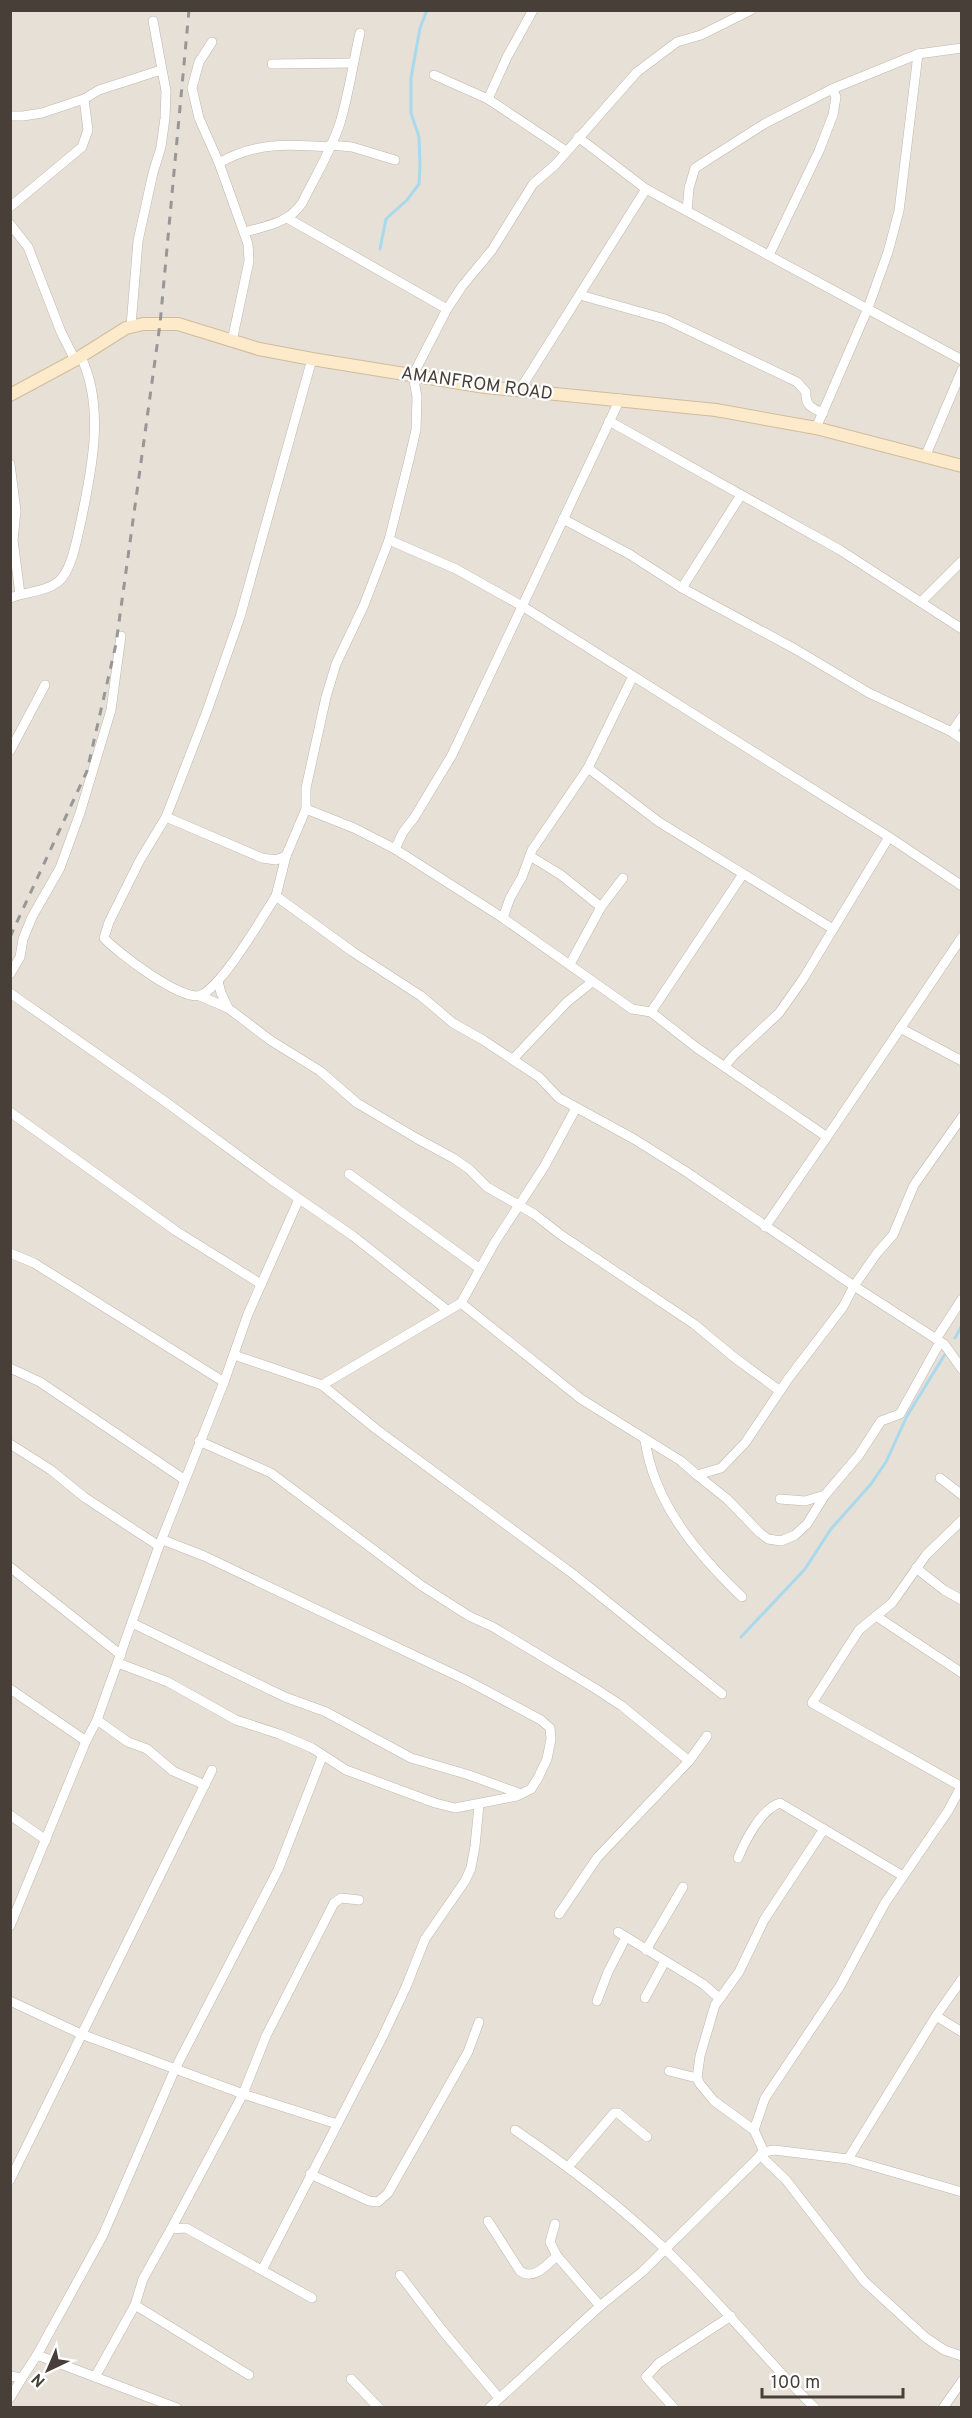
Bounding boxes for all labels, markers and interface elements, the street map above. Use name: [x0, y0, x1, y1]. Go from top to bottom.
street label: AMANFROM ROAD: [400, 362, 554, 407]
north arrow: [18, 2340, 78, 2400]
scale bar: [762, 2361, 903, 2399]
text: N: [28, 2368, 50, 2391]
text: 100 m: [771, 2372, 820, 2395]

